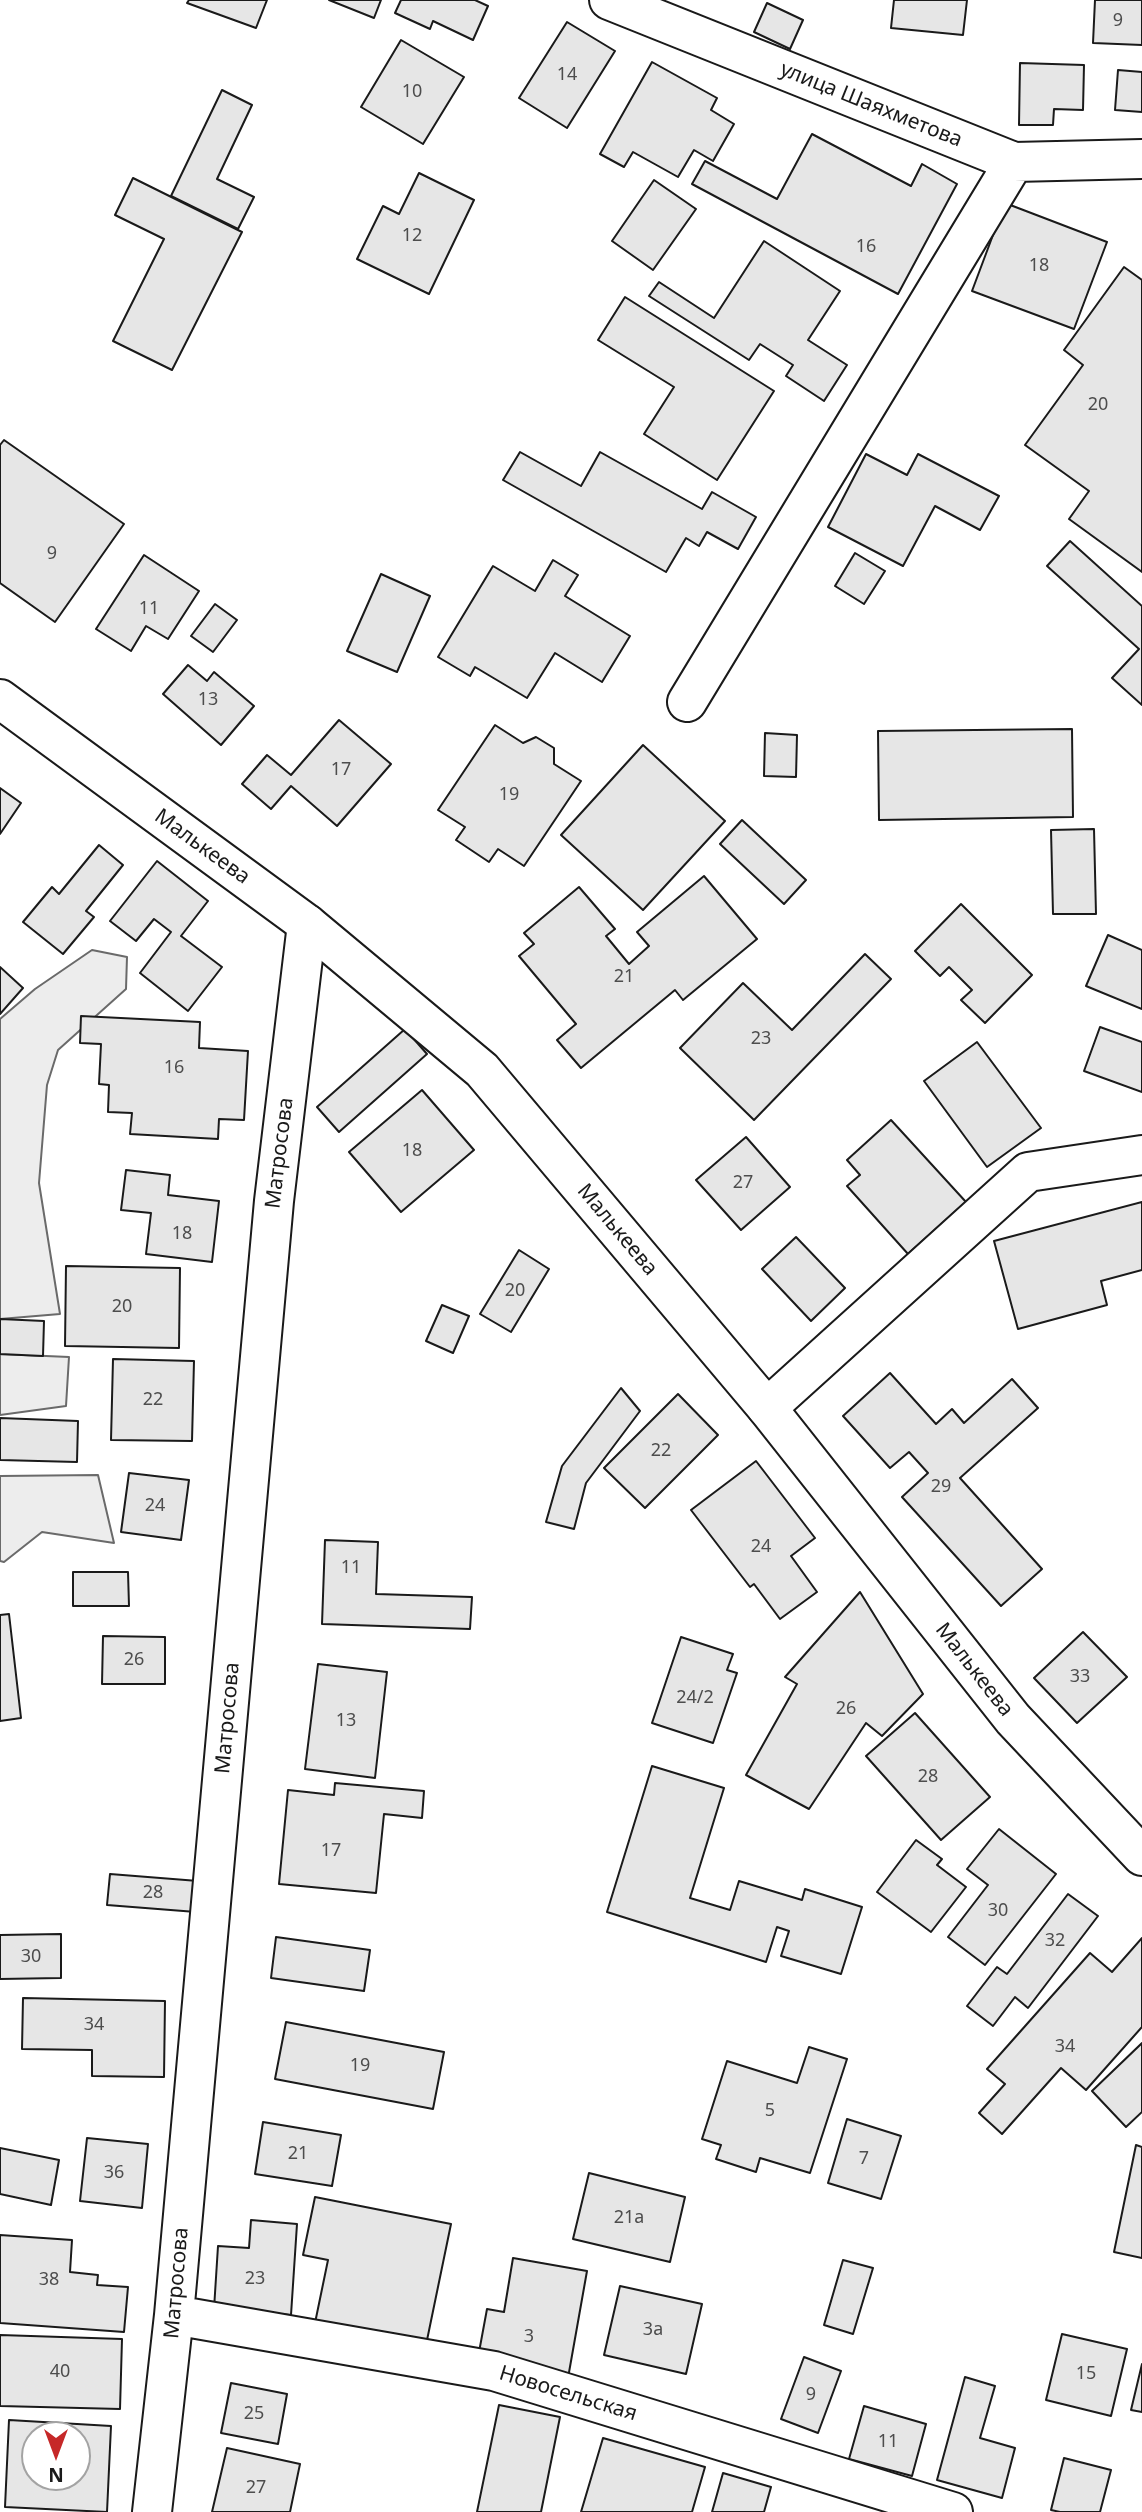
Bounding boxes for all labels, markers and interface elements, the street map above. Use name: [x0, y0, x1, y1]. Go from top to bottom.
house number: 9: [1113, 10, 1123, 32]
street label: улица Шаяхметова: [776, 57, 966, 153]
house number: 14: [557, 64, 577, 86]
house number: 10: [402, 81, 422, 103]
house number: 12: [402, 225, 422, 247]
house number: 16: [856, 236, 876, 258]
house number: 18: [1029, 255, 1049, 277]
house number: 20: [1088, 394, 1108, 416]
house number: 9: [47, 543, 57, 565]
house number: 11: [139, 598, 159, 620]
house number: 13: [198, 689, 218, 711]
house number: 17: [331, 759, 351, 781]
house number: 19: [499, 784, 519, 806]
street label: Малькеева: [149, 804, 255, 890]
house number: 21: [614, 966, 634, 988]
house number: 23: [751, 1028, 771, 1050]
house number: 16: [164, 1057, 184, 1079]
street label: Матросова: [261, 1096, 299, 1210]
house number: 18: [402, 1140, 422, 1162]
house number: 27: [733, 1172, 753, 1194]
street label: Малькеева: [571, 1179, 663, 1281]
house number: 18: [172, 1223, 192, 1245]
house number: 20: [505, 1280, 525, 1302]
house number: 20: [112, 1296, 132, 1318]
house number: 22: [143, 1389, 163, 1411]
house number: 22: [651, 1440, 671, 1462]
house number: 29: [931, 1476, 951, 1498]
house number: 24: [145, 1495, 165, 1517]
house number: 24: [751, 1536, 771, 1558]
house number: 11: [341, 1557, 361, 1579]
street label: Малькеева: [930, 1618, 1018, 1722]
house number: 26: [124, 1649, 144, 1671]
street label: Матросова: [211, 1661, 245, 1775]
house number: 33: [1070, 1666, 1090, 1688]
house number: 24/2: [676, 1687, 714, 1709]
house number: 26: [836, 1698, 856, 1720]
house number: 13: [336, 1710, 356, 1732]
house number: 28: [918, 1766, 938, 1788]
house number: 17: [321, 1840, 341, 1862]
house number: 28: [143, 1882, 163, 1904]
house number: 30: [988, 1900, 1008, 1922]
house number: 32: [1045, 1930, 1065, 1952]
house number: 30: [21, 1946, 41, 1968]
house number: 34: [84, 2014, 104, 2036]
house number: 34: [1055, 2036, 1075, 2058]
house number: 19: [350, 2055, 370, 2077]
house number: 5: [765, 2100, 775, 2122]
house number: 21: [288, 2143, 308, 2165]
house number: 7: [859, 2148, 869, 2170]
house number: 36: [104, 2162, 124, 2184]
house number: 21а: [614, 2207, 644, 2229]
street label: Матросова: [160, 2226, 194, 2340]
house number: 23: [245, 2268, 265, 2290]
house number: 38: [39, 2269, 59, 2291]
house number: 3а: [643, 2319, 663, 2341]
house number: 3: [524, 2326, 534, 2348]
house number: 40: [50, 2361, 70, 2383]
street label: Новосельская: [496, 2361, 640, 2427]
house number: 15: [1076, 2363, 1096, 2385]
house number: 9: [806, 2384, 816, 2406]
house number: 25: [244, 2403, 264, 2425]
north arrow: [21, 2421, 91, 2491]
house number: 11: [878, 2431, 898, 2453]
text: N: [48, 2462, 64, 2488]
house number: 27: [246, 2477, 266, 2499]

